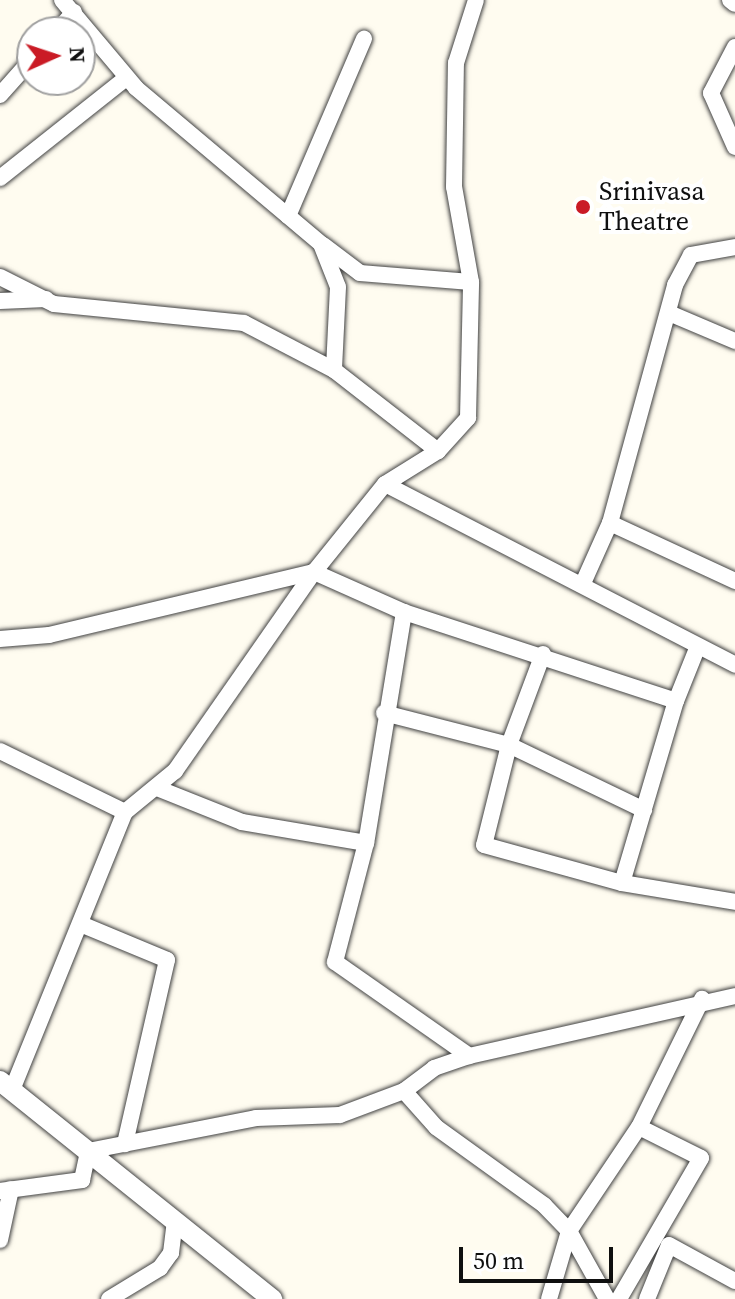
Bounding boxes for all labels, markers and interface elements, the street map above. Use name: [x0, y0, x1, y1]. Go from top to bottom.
north arrow: [16, 16, 96, 96]
text: N: [63, 46, 93, 64]
place label: Srinivasa Theatre: [599, 176, 705, 238]
marker: Srinivasa Theatre: [574, 198, 592, 216]
scale bar: [463, 1231, 617, 1281]
text: 50 m: [473, 1244, 524, 1277]

